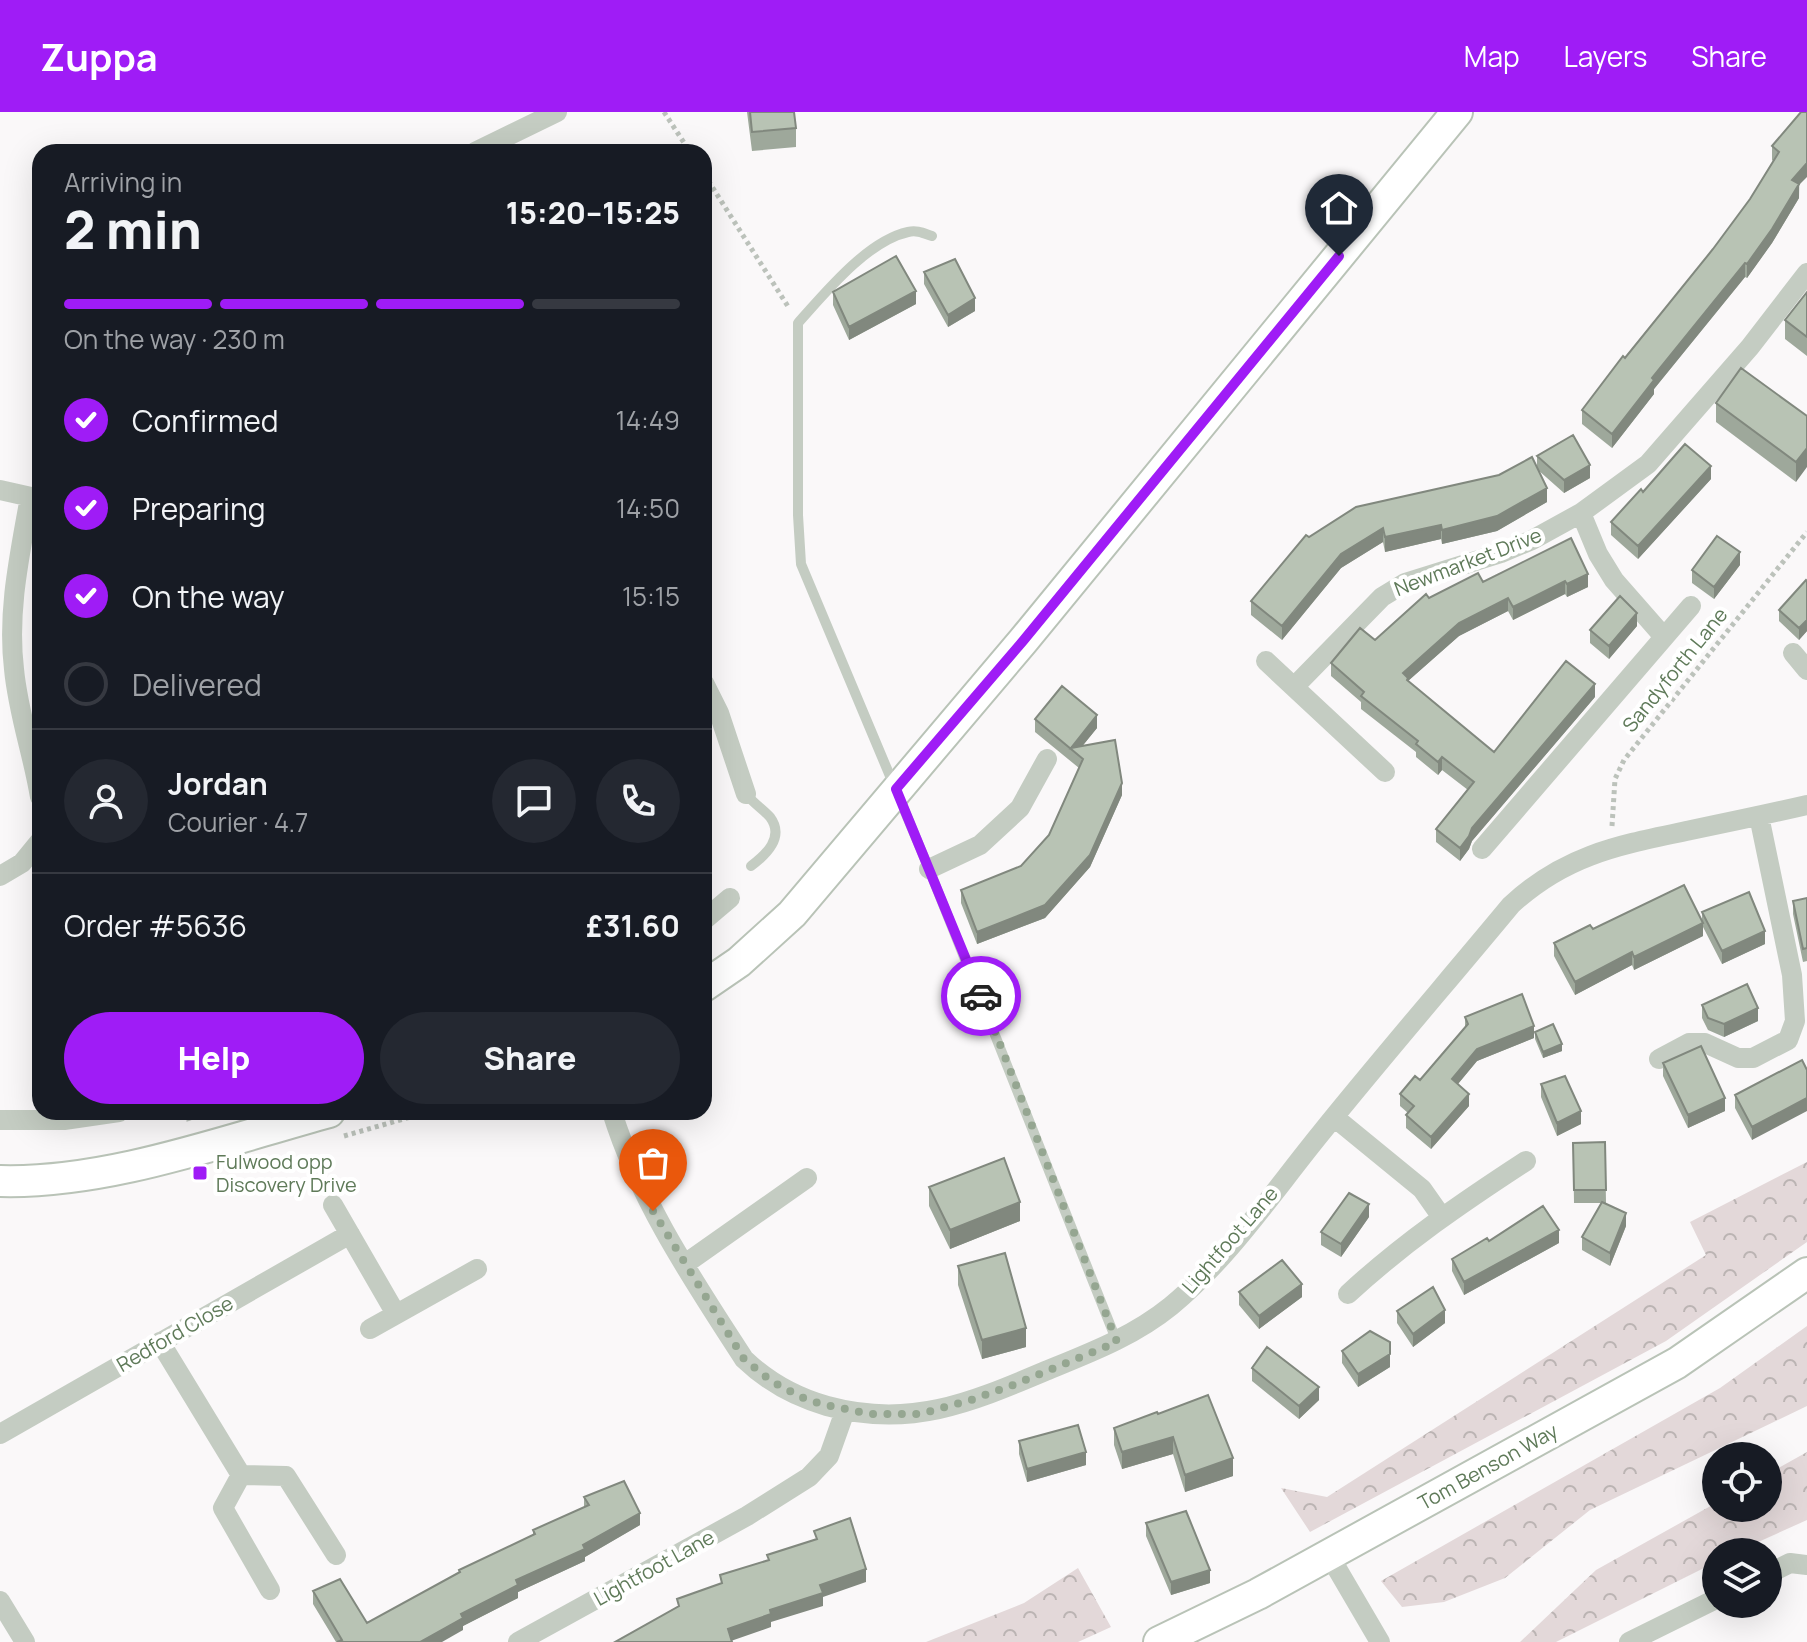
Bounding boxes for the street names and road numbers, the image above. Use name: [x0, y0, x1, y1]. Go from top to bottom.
street label: Newmarket Drive: [1390, 521, 1545, 602]
street label: Sandyforth Lane: [1616, 602, 1733, 738]
street label: Lightfoot Lane: [1176, 1180, 1284, 1299]
street label: Redford Close: [112, 1289, 238, 1378]
street label: Tom Benson Way: [1413, 1417, 1563, 1516]
street label: Lightfoot Lane: [589, 1523, 719, 1612]

